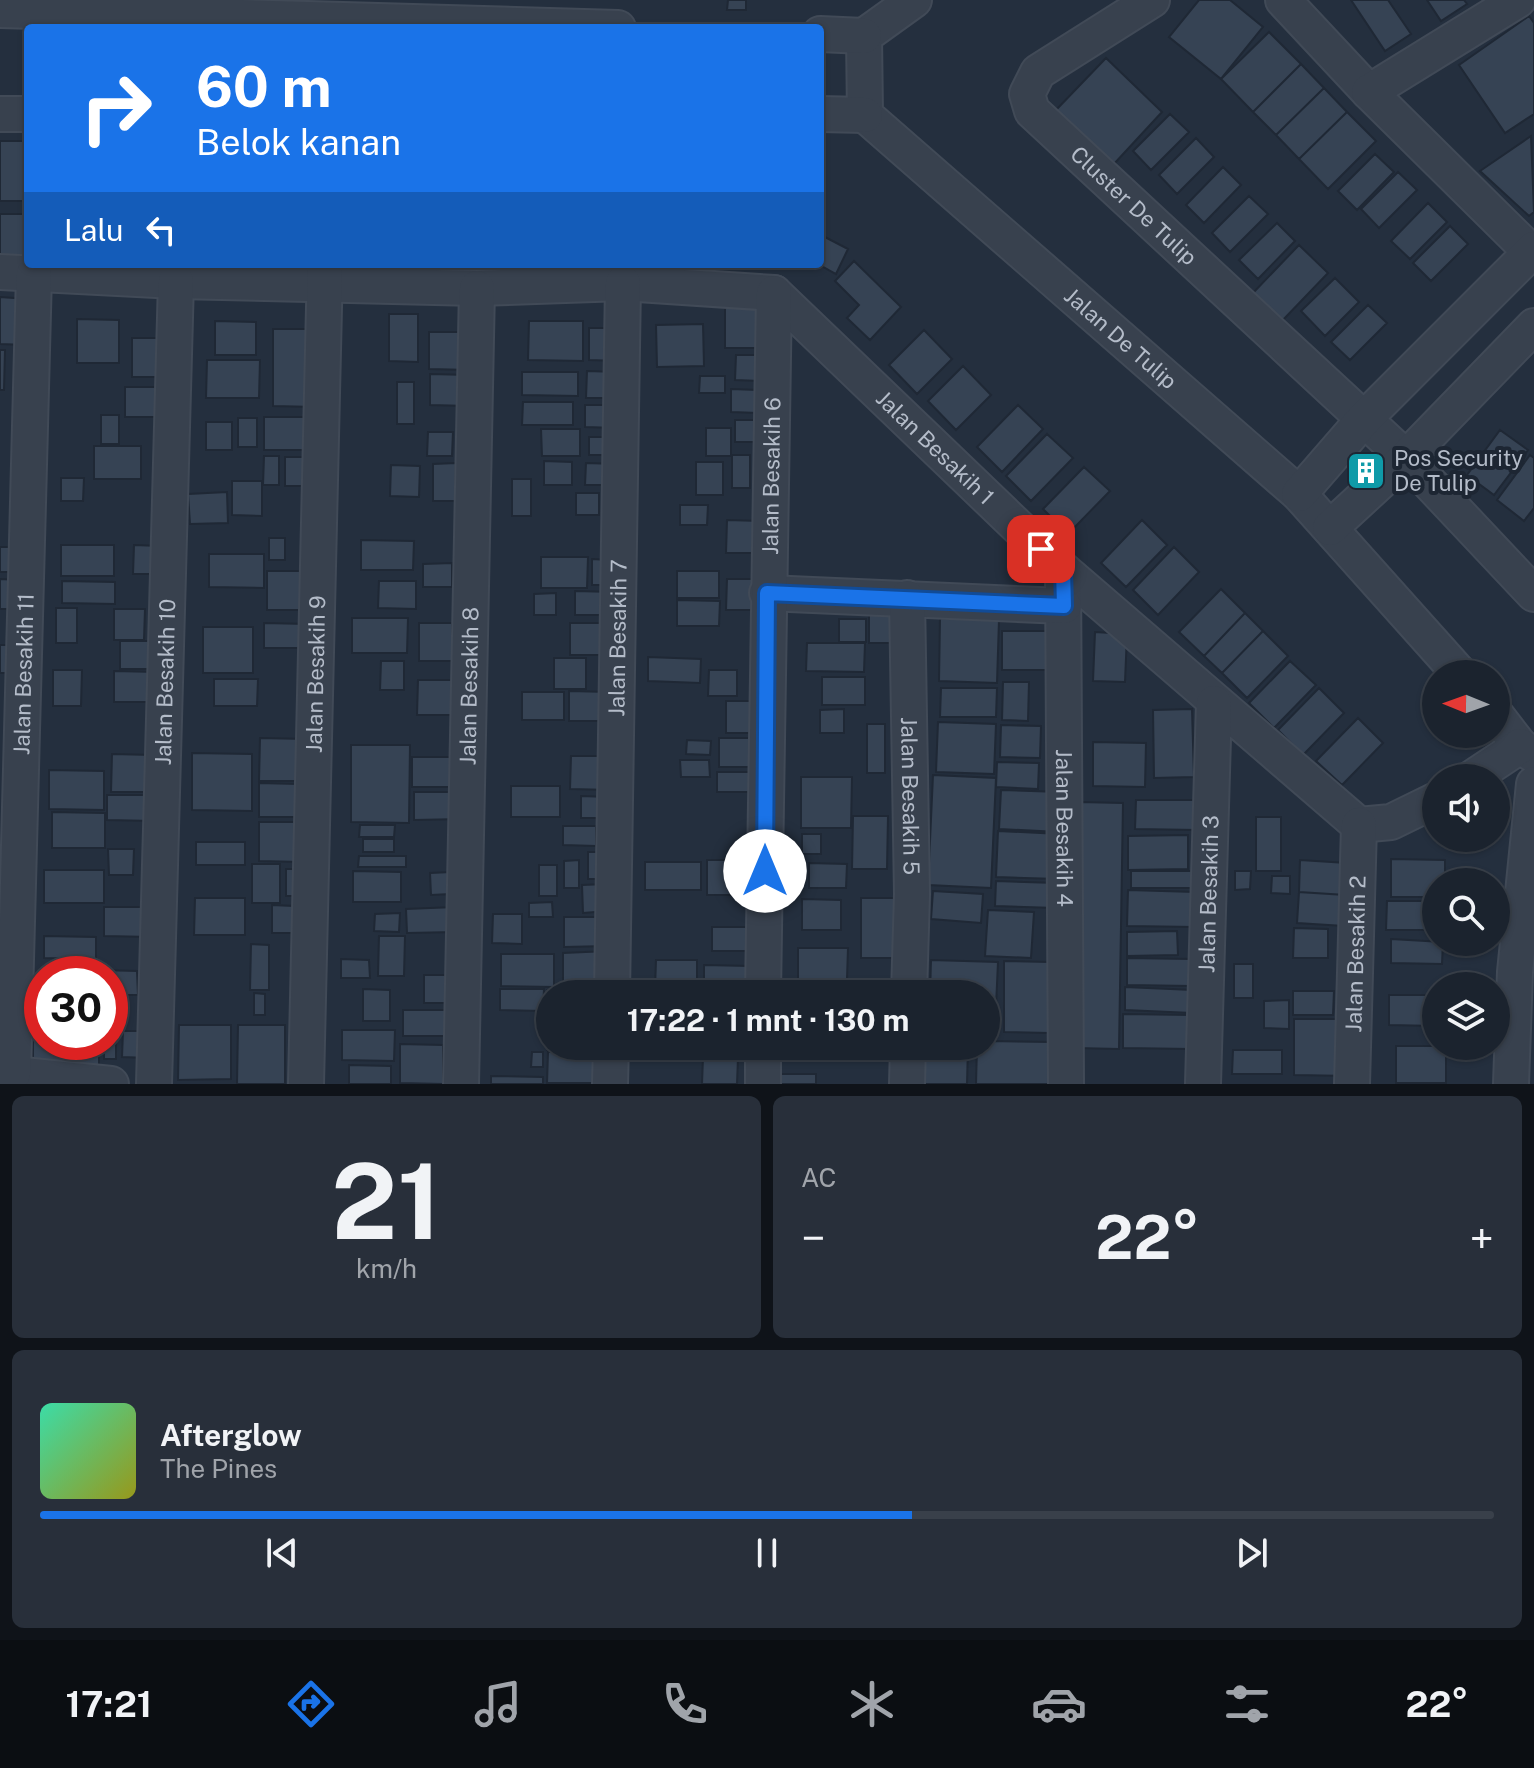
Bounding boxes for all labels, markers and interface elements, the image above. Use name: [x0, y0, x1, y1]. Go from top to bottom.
text: 60 m: [196, 54, 332, 120]
icon: right: [64, 56, 168, 160]
text: Belok kanan: [196, 121, 401, 163]
street label: Cluster De Tulip: [1065, 141, 1202, 270]
icon: left: [139, 208, 183, 252]
text: Lalu: [64, 212, 123, 248]
street label: Jalan De Tulip: [1059, 282, 1182, 394]
street label: Jalan Besakih 1: [871, 385, 999, 510]
street label: Jalan Besakih 6: [757, 397, 785, 555]
place label: Pos Security De Tulip: [1394, 445, 1523, 496]
building icon: Pos Security De Tulip: [1345, 450, 1387, 492]
pin: [1007, 515, 1075, 583]
icon: arrive: [1019, 527, 1063, 571]
street label: Jalan Besakih 7: [603, 559, 632, 717]
street label: Jalan Besakih 11: [8, 593, 39, 755]
street label: Jalan Besakih 9: [301, 595, 330, 753]
street label: Jalan Besakih 10: [150, 599, 180, 766]
street label: Jalan Besakih 8: [454, 607, 484, 766]
north arrow: [1422, 660, 1510, 748]
map controls: [1422, 660, 1510, 1060]
street label: Jalan Besakih 5: [896, 717, 925, 875]
street label: Jalan Besakih 4: [1051, 749, 1078, 907]
button: sound: [1422, 764, 1510, 852]
street label: Jalan Besakih 3: [1193, 815, 1224, 973]
position arrow: [723, 829, 807, 913]
button: search: [1422, 868, 1510, 956]
street label: Jalan Besakih 2: [1340, 875, 1371, 1033]
speed limit sign: 30: [24, 956, 128, 1060]
button: layers: [1422, 972, 1510, 1060]
text: 17:22 · 1 mnt · 130 m: [627, 1002, 909, 1038]
text: 21: [331, 1140, 442, 1262]
text: AC: [801, 1162, 836, 1193]
text: 22°: [1095, 1202, 1200, 1273]
text: −: [801, 1212, 825, 1264]
text: +: [1470, 1212, 1494, 1264]
text: km/h: [356, 1253, 417, 1284]
text: Afterglow: [160, 1417, 302, 1453]
text: The Pines: [160, 1453, 277, 1484]
icon: previous: [260, 1531, 304, 1575]
icon: pause: [745, 1531, 789, 1575]
icon: next: [1230, 1531, 1274, 1575]
icon: directions: [283, 1676, 339, 1732]
icon: music: [470, 1676, 526, 1732]
icon: phone: [657, 1676, 713, 1732]
icon: climate: [844, 1676, 900, 1732]
icon: car: [1031, 1676, 1087, 1732]
icon: filters: [1219, 1676, 1275, 1732]
text: 17:21: [66, 1683, 152, 1725]
text: 22°: [1406, 1683, 1468, 1725]

